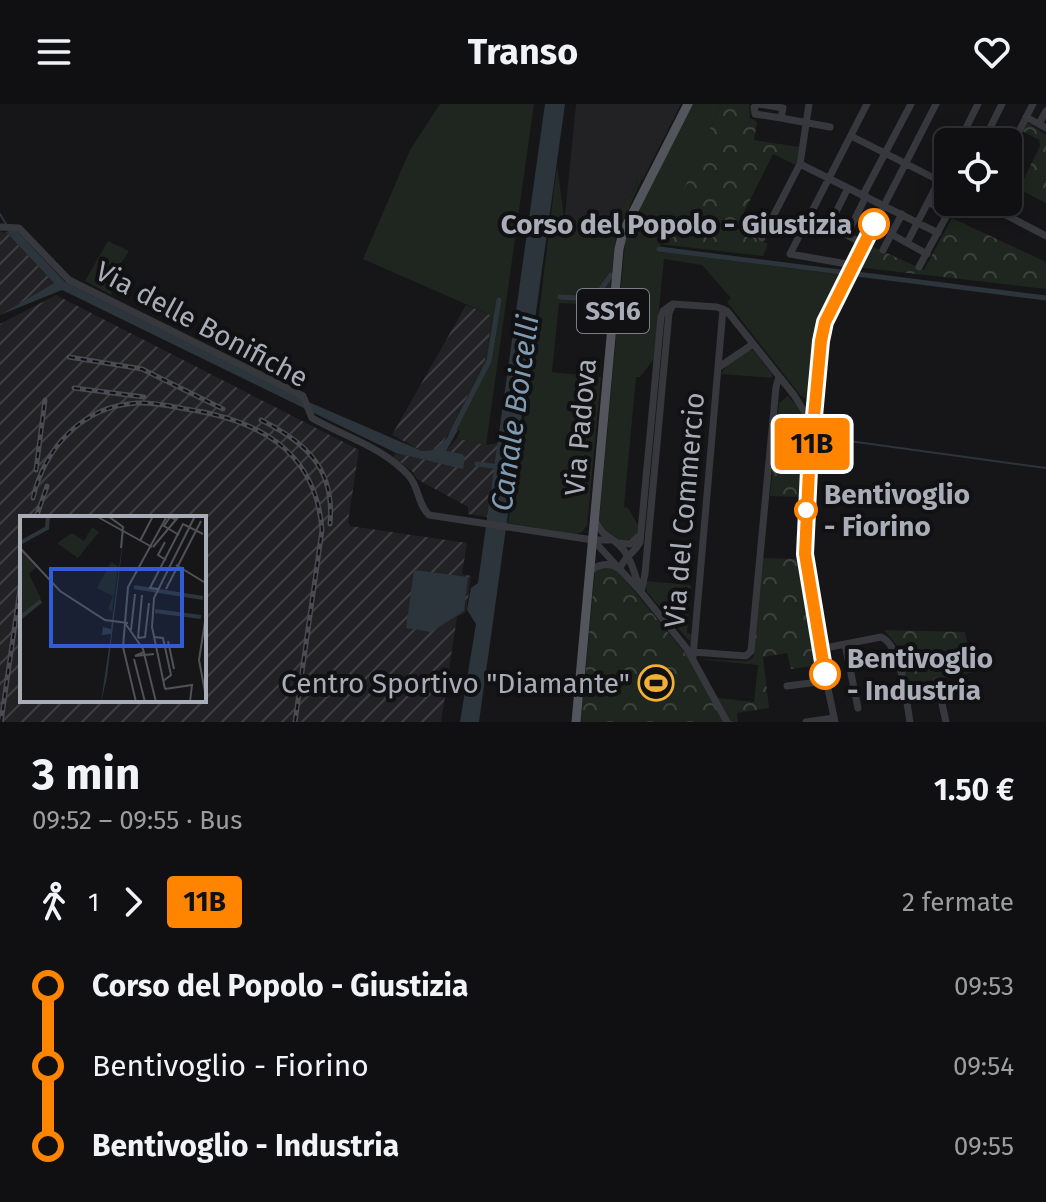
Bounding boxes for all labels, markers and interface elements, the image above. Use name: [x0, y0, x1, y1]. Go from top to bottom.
icon: menu: [32, 30, 76, 74]
text: Transo: [468, 30, 578, 74]
icon: heart: [970, 30, 1014, 74]
map controls: [934, 128, 1022, 216]
button: locate: [934, 128, 1022, 216]
place label: Corso del Popolo - Giustizia: [501, 208, 852, 241]
marker: Corso del Popolo - Giustizia: [859, 209, 889, 239]
street label: Via delle Bonifiche: [90, 254, 314, 394]
road number: SS16: [577, 289, 649, 333]
water label: Canale Boicelli: [483, 312, 547, 513]
street label: Via Padova: [558, 357, 603, 497]
street label: Via del Commercio: [658, 391, 711, 629]
line badge: 11B: [766, 418, 858, 470]
text: 11B: [791, 427, 833, 460]
place label: Bentivoglio - Fiorino: [824, 478, 970, 543]
marker: Bentivoglio - Fiorino: [795, 499, 817, 521]
inset map: [20, 516, 206, 702]
place label: Bentivoglio - Industria: [847, 642, 993, 707]
marker: Bentivoglio - Industria: [810, 659, 840, 689]
sports icon: Centro Sportivo "Diamante": [637, 664, 675, 702]
place label: Centro Sportivo "Diamante": [281, 667, 630, 700]
text: 3 min: [32, 748, 140, 801]
text: 1.50 €: [934, 772, 1014, 808]
text: 09:52 – 09:55 · Bus: [32, 805, 242, 836]
icon: walk: [32, 880, 76, 924]
icon: forward: [111, 880, 155, 924]
text: 11B: [183, 885, 226, 918]
text: 1: [88, 887, 99, 918]
text: 2 fermate: [902, 887, 1014, 918]
text: Corso del Popolo - Giustizia: [92, 968, 468, 1004]
text: 09:53: [954, 971, 1014, 1002]
text: Bentivoglio - Fiorino: [92, 1048, 369, 1084]
text: 09:54: [953, 1051, 1014, 1082]
text: Bentivoglio - Industria: [92, 1128, 399, 1164]
text: 09:55: [954, 1131, 1014, 1162]

